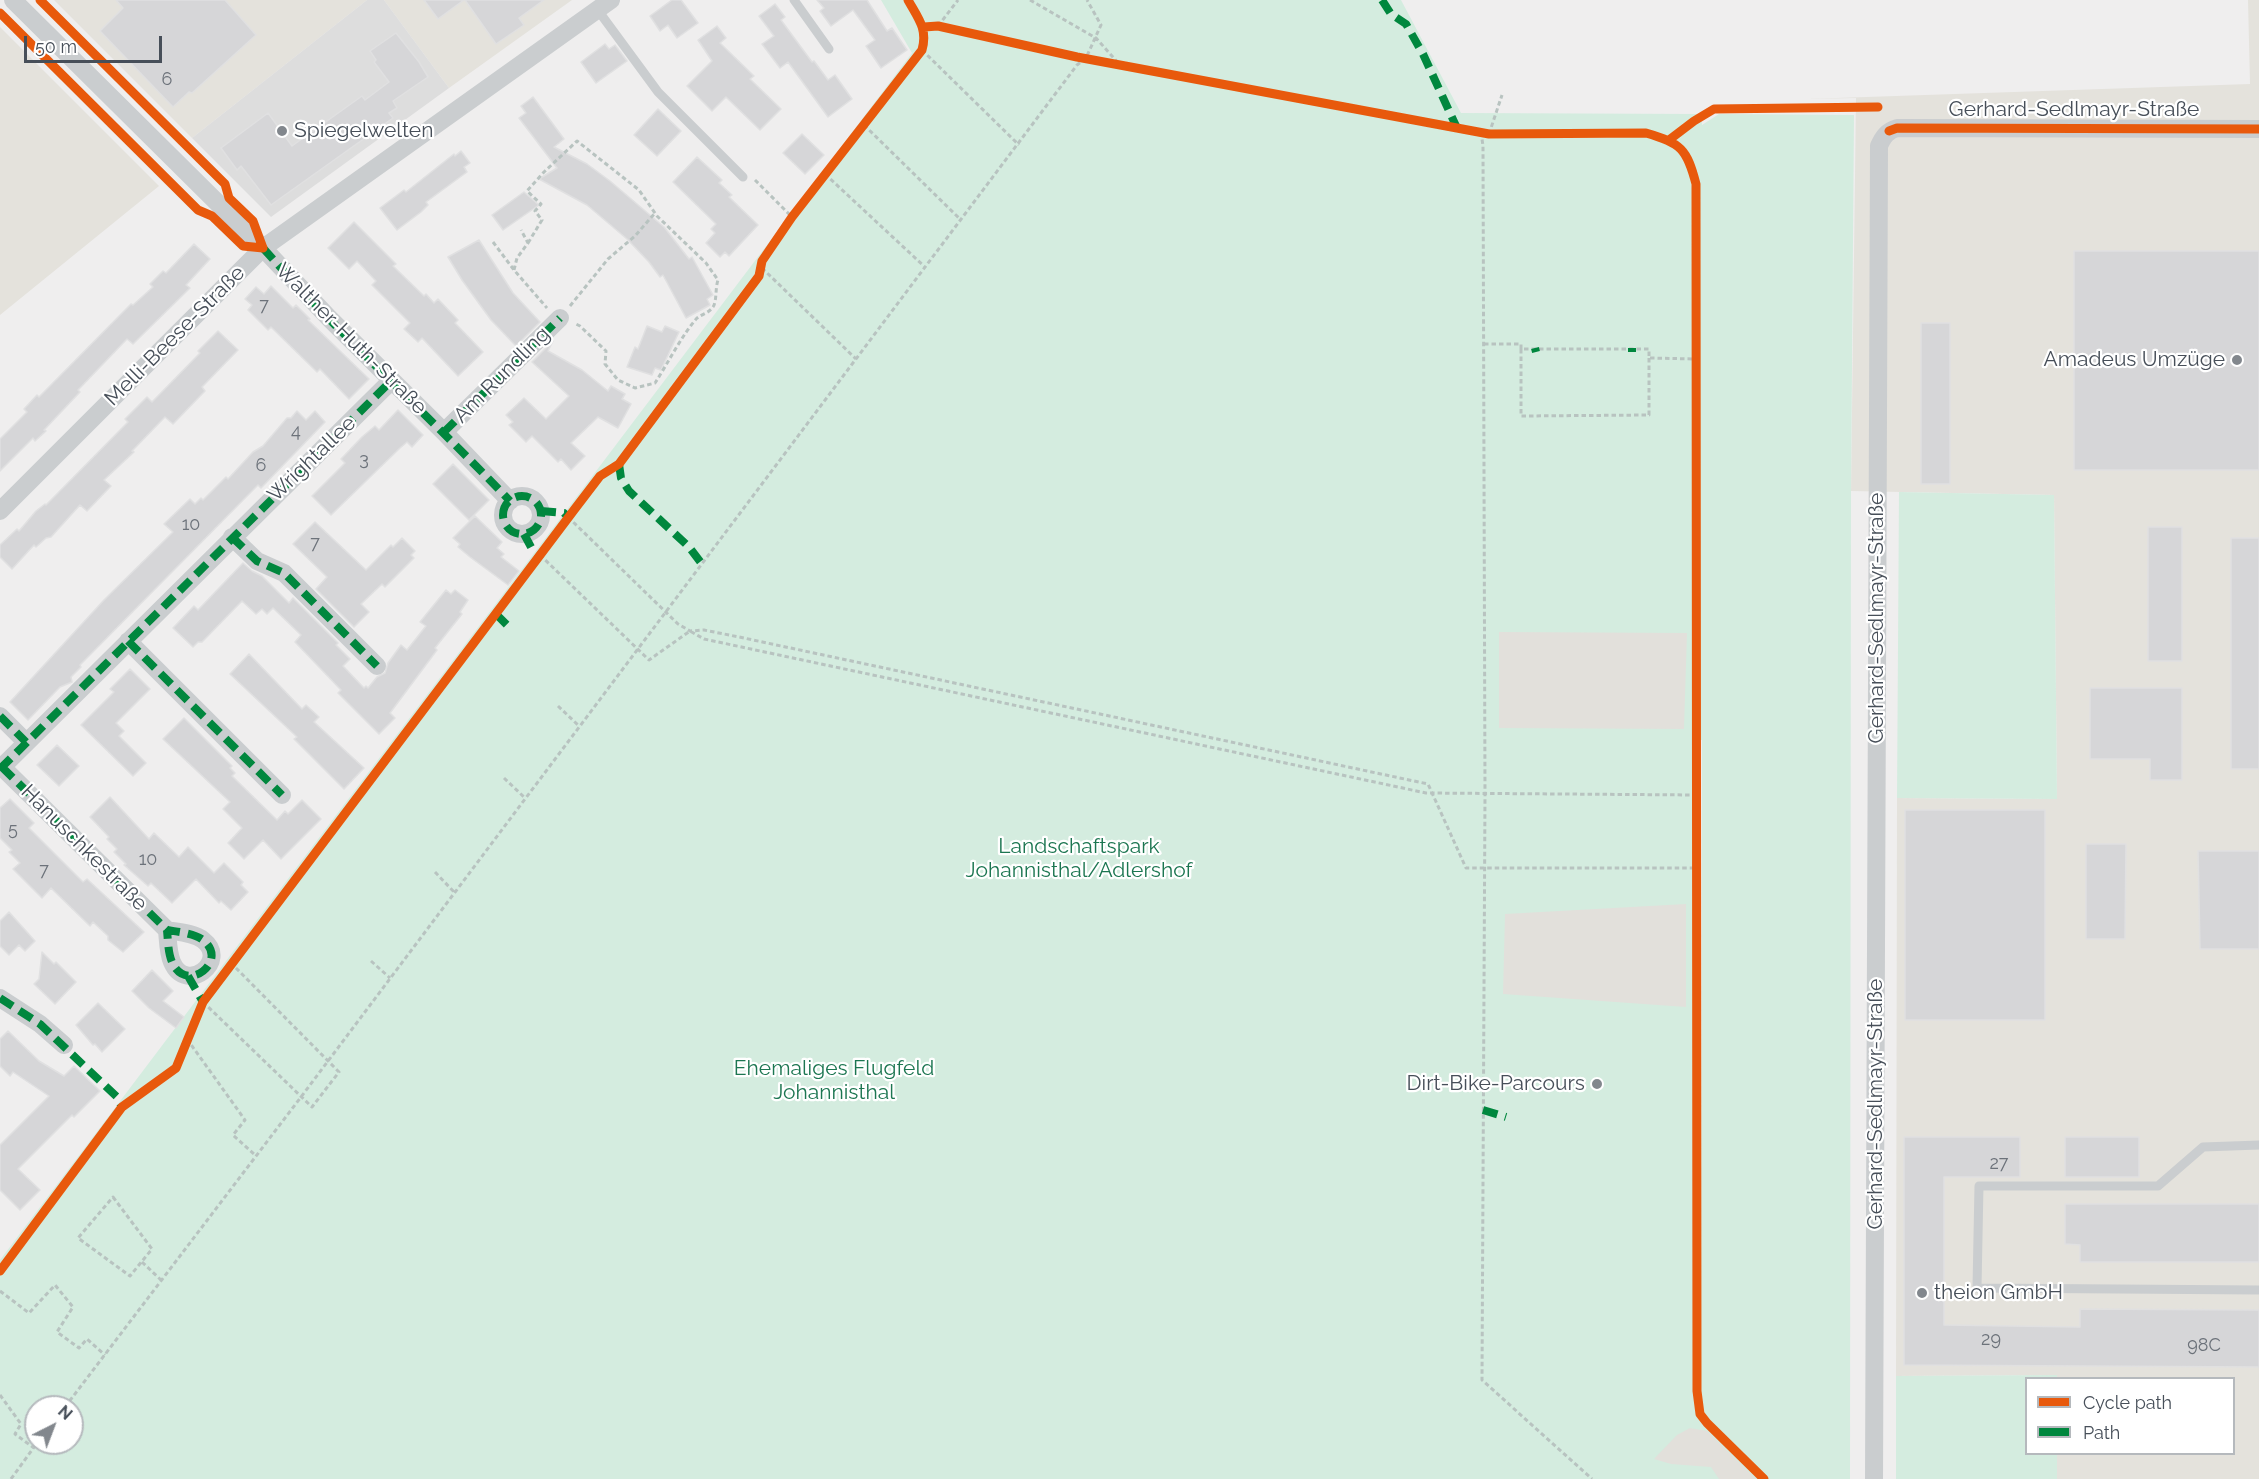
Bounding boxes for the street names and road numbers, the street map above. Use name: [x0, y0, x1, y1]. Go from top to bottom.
street label: Gerhard-Sedlmayr-Straße: [1949, 97, 2199, 123]
street label: Walther-Huth-Straße: [270, 258, 432, 420]
street label: Melli-Beese-Straße: [100, 261, 250, 411]
street label: Am Rundling: [449, 322, 555, 428]
street label: Wrightallee: [263, 411, 361, 507]
street label: Gerhard-Sedlmayr-Straße: [1864, 493, 1890, 743]
street label: Hanuschkestraße: [16, 780, 152, 916]
street label: Gerhard-Sedlmayr-Straße: [1863, 979, 1889, 1229]

